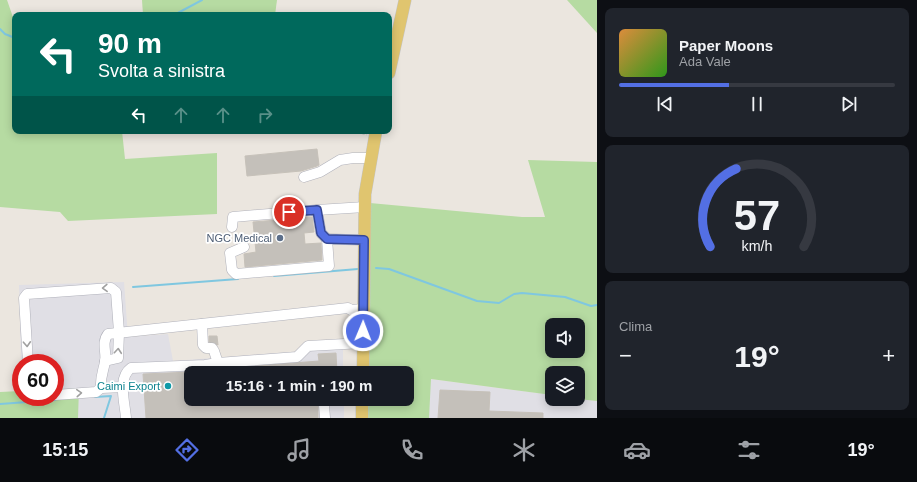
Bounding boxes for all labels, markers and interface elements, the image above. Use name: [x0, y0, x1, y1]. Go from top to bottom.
icon: left: [32, 28, 84, 80]
text: 90 m: [98, 28, 162, 59]
text: Paper Moons: [679, 37, 773, 54]
text: Ada Vale: [679, 54, 731, 69]
text: Svolta a sinistra: [98, 61, 225, 81]
icon: previous: [654, 93, 676, 115]
icon: pause: [746, 93, 768, 115]
icon: next: [838, 93, 860, 115]
icon: left: [128, 104, 150, 126]
icon: ahead: [170, 104, 192, 126]
icon: ahead: [212, 104, 234, 126]
icon: right: [254, 104, 276, 126]
text: 57: [734, 192, 780, 239]
pin: [272, 195, 306, 229]
icon: arrive: [278, 201, 300, 223]
place label: NGC Medical: [207, 232, 272, 244]
marker: NGC Medical: [275, 233, 285, 243]
text: km/h: [742, 238, 773, 254]
one-way arrow: [102, 284, 108, 293]
position arrow: [342, 310, 384, 352]
map controls: [545, 318, 585, 406]
button: sound: [545, 318, 585, 358]
text: Clima: [619, 319, 652, 334]
text: 19°: [734, 340, 780, 373]
one-way arrow: [22, 341, 31, 347]
text: −: [619, 343, 632, 368]
text: +: [882, 343, 895, 368]
one-way arrow: [113, 348, 122, 355]
speed limit sign: 60: [12, 354, 64, 406]
button: layers: [545, 366, 585, 406]
text: 15:16 · 1 min · 190 m: [226, 377, 372, 394]
place label: Caimi Export: [97, 380, 160, 392]
marker: Caimi Export: [163, 381, 173, 391]
one-way arrow: [76, 388, 82, 397]
icon: directions: [173, 436, 201, 464]
icon: music: [285, 436, 313, 464]
icon: phone: [398, 436, 426, 464]
icon: climate: [510, 436, 538, 464]
icon: car: [623, 436, 651, 464]
icon: filters: [735, 436, 763, 464]
text: 15:15: [42, 440, 88, 460]
text: 19°: [847, 440, 875, 460]

